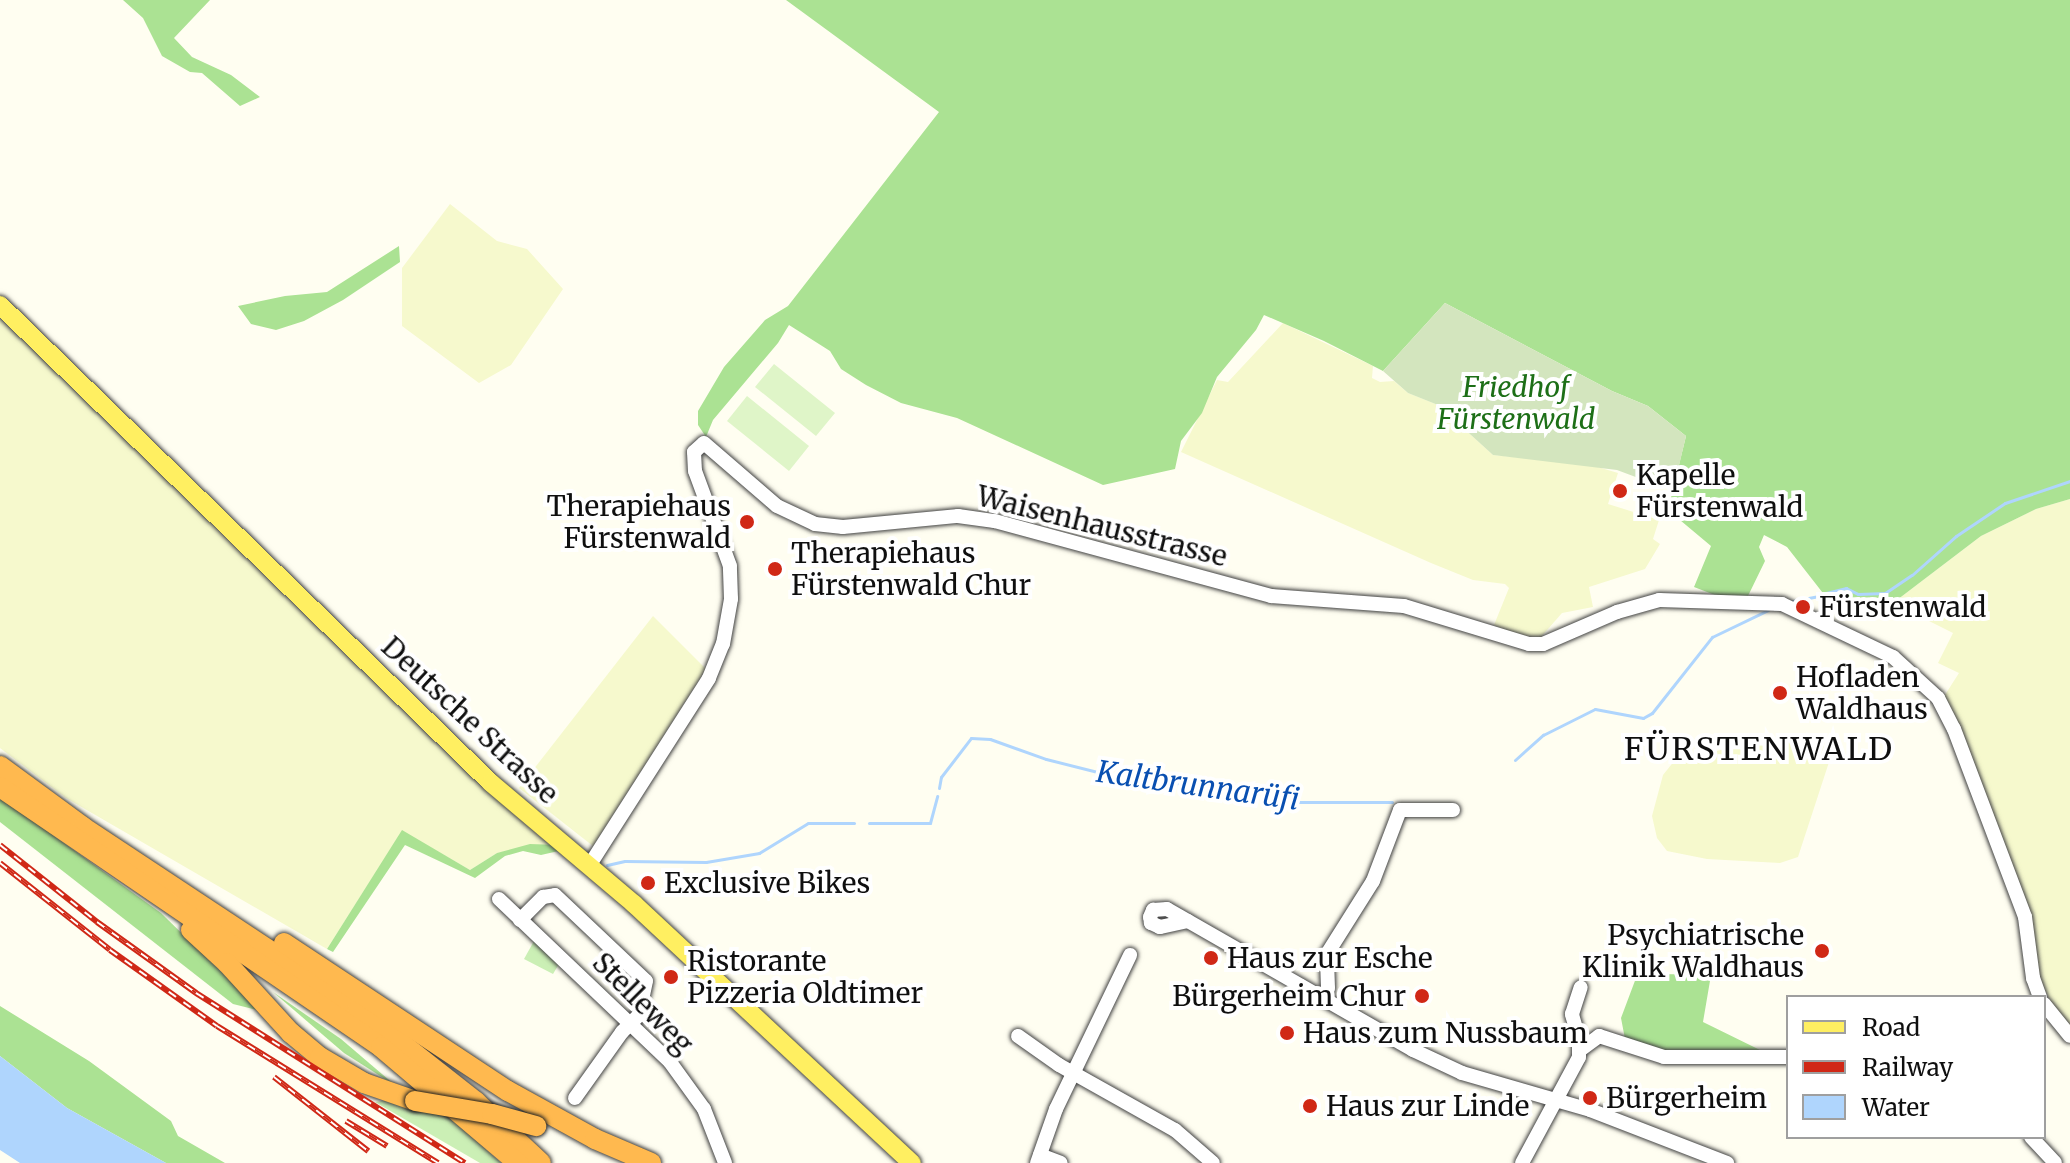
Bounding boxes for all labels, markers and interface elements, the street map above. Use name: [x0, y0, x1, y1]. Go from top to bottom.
park label: Friedhof Fürstenwald: [1437, 370, 1595, 436]
place label: Kapelle Fürstenwald: [1636, 458, 1803, 524]
street label: Waisenhausstrasse: [973, 479, 1231, 573]
marker: Kapelle Fürstenwald: [1611, 482, 1629, 500]
place label: Therapiehaus Fürstenwald: [547, 489, 731, 555]
marker: Therapiehaus Fürstenwald: [738, 513, 756, 531]
place label: Therapiehaus Fürstenwald Chur: [791, 536, 1031, 602]
marker: Therapiehaus Fürstenwald Chur: [766, 560, 784, 578]
place label: Fürstenwald: [1819, 590, 1986, 624]
marker: Fürstenwald: [1794, 598, 1812, 616]
street label: Deutsche Strasse: [375, 630, 565, 810]
place label: Hofladen Waldhaus: [1796, 660, 1928, 726]
marker: Hofladen Waldhaus: [1771, 684, 1789, 702]
district label: FÜRSTENWALD: [1624, 730, 1894, 768]
water label: Kaltbrunnarüfi: [1094, 753, 1302, 817]
place label: Exclusive Bikes: [664, 866, 870, 900]
marker: Exclusive Bikes: [639, 874, 657, 892]
place label: Psychiatrische Klinik Waldhaus: [1582, 918, 1804, 984]
marker: Psychiatrische Klinik Waldhaus: [1811, 940, 1833, 962]
place label: Haus zur Esche: [1227, 941, 1433, 975]
place label: Ristorante Pizzeria Oldtimer: [687, 944, 923, 1010]
street label: Stelleweg: [586, 946, 700, 1060]
marker: Haus zur Esche: [1202, 949, 1220, 967]
marker: Ristorante Pizzeria Oldtimer: [662, 968, 680, 986]
place label: Bürgerheim Chur: [1172, 979, 1406, 1013]
marker: Bürgerheim Chur: [1413, 987, 1431, 1005]
legend: [1786, 995, 2046, 1139]
text: Road: [1862, 1012, 1920, 1043]
place label: Haus zum Nussbaum: [1303, 1016, 1588, 1050]
marker: Haus zum Nussbaum: [1278, 1024, 1296, 1042]
text: Railway: [1862, 1052, 1953, 1083]
place label: Bürgerheim: [1606, 1081, 1767, 1115]
place label: Haus zur Linde: [1326, 1089, 1529, 1123]
marker: Bürgerheim: [1581, 1089, 1599, 1107]
text: Water: [1862, 1092, 1930, 1123]
marker: Haus zur Linde: [1301, 1097, 1319, 1115]

